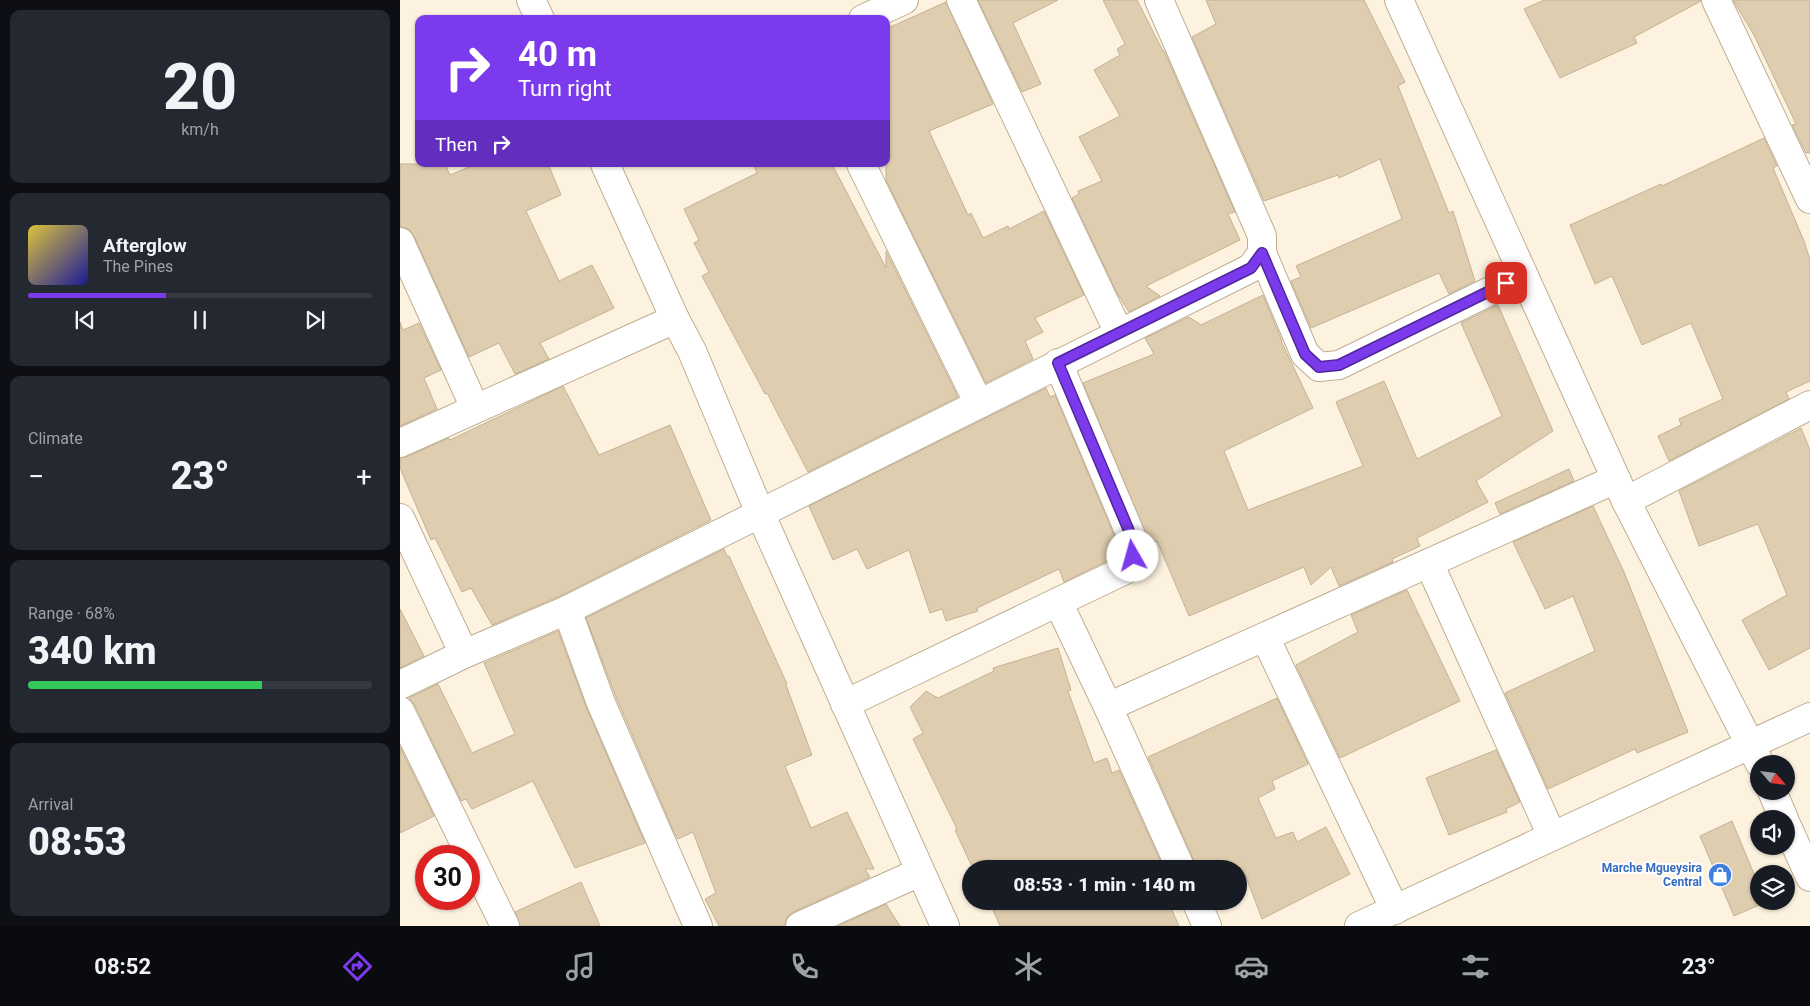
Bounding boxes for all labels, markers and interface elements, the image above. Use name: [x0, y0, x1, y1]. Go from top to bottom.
text: 40 m: [518, 34, 597, 75]
icon: right: [435, 35, 500, 100]
text: 20: [163, 49, 237, 125]
text: Turn right: [518, 76, 612, 101]
text: km/h: [181, 120, 219, 139]
icon: right: [487, 130, 515, 158]
text: Then: [435, 133, 477, 156]
text: Afterglow: [103, 234, 187, 257]
text: The Pines: [103, 257, 173, 276]
pin: [1485, 262, 1527, 304]
icon: arrive: [1492, 269, 1520, 297]
icon: previous: [71, 306, 99, 334]
icon: pause: [186, 306, 214, 334]
icon: next: [301, 306, 329, 334]
text: Climate: [28, 429, 83, 448]
text: 23°: [171, 454, 229, 498]
text: −: [28, 460, 44, 493]
text: +: [356, 460, 372, 493]
position arrow: [1106, 529, 1158, 581]
text: Range · 68%: [28, 604, 115, 623]
text: 340 km: [28, 629, 157, 673]
north arrow: [1750, 755, 1795, 800]
map controls: [1750, 755, 1795, 910]
text: Arrival: [28, 795, 73, 814]
button: sound: [1750, 810, 1795, 855]
text: 08:53: [28, 820, 127, 864]
speed limit sign: 30: [415, 845, 480, 910]
place label: Marche Mgueysira Central: [1602, 861, 1703, 889]
shop icon: Marche Mgueysira Central: [1707, 862, 1733, 888]
button: layers: [1750, 865, 1795, 910]
text: 08:53 · 1 min · 140 m: [1013, 873, 1196, 896]
icon: directions: [340, 949, 375, 984]
icon: music: [563, 949, 598, 984]
icon: phone: [787, 949, 822, 984]
icon: climate: [1011, 949, 1046, 984]
icon: car: [1234, 949, 1269, 984]
icon: filters: [1458, 949, 1493, 984]
text: 08:52: [94, 954, 151, 979]
text: 23°: [1682, 954, 1716, 979]

